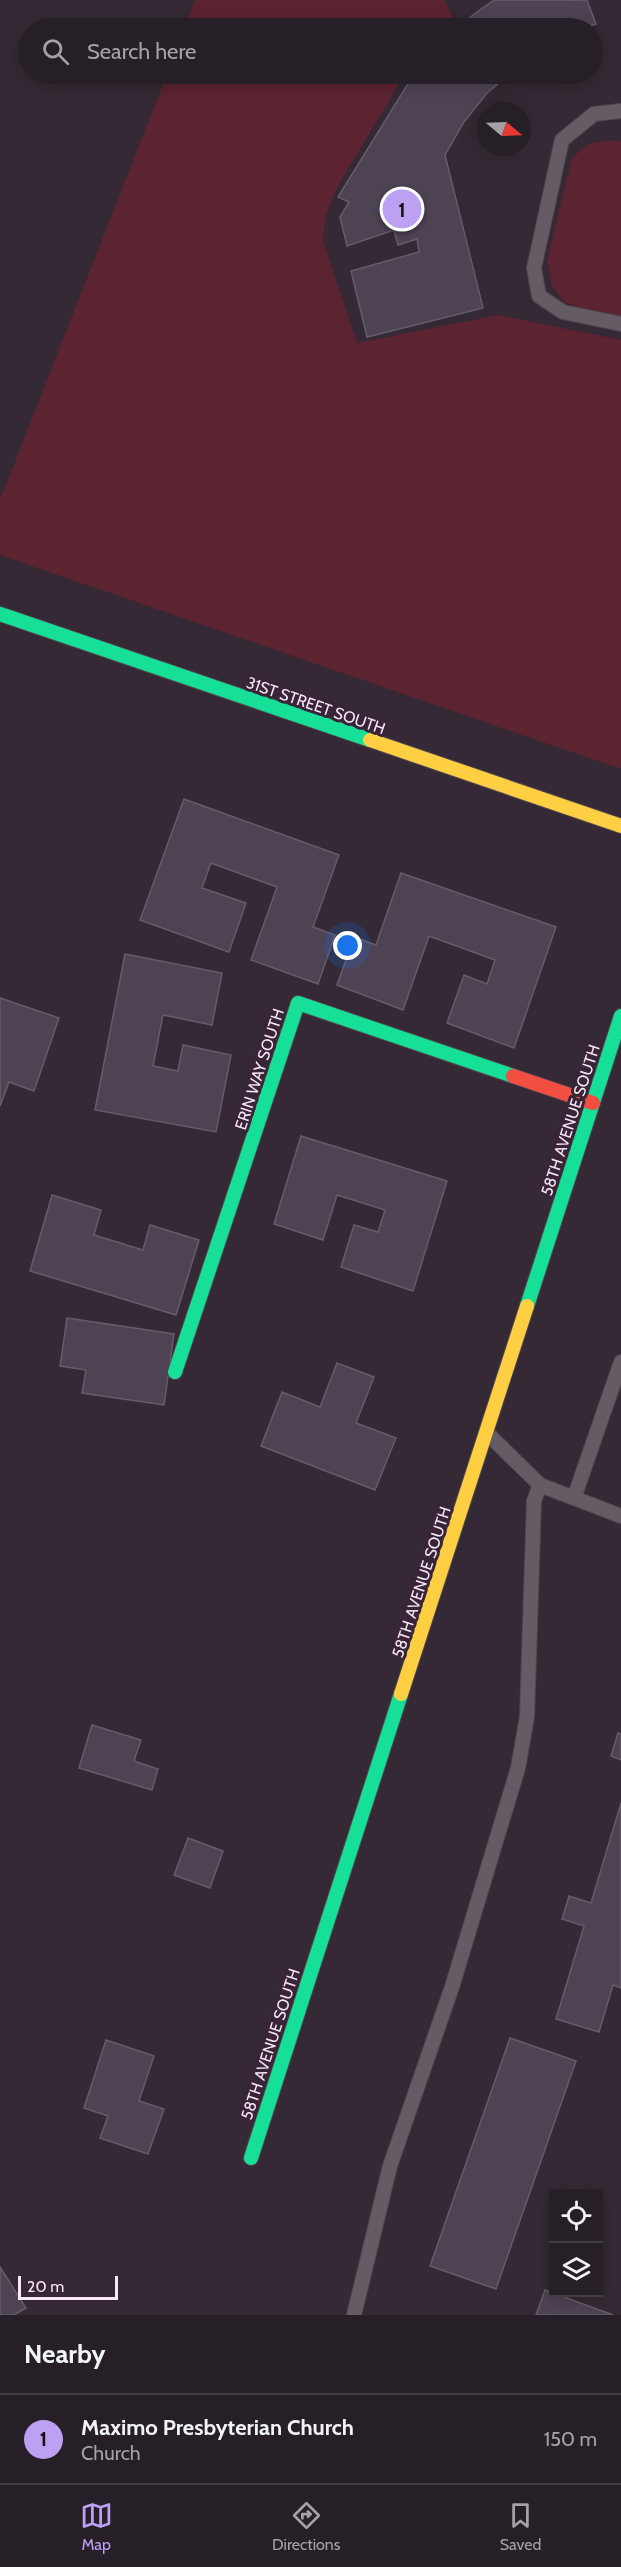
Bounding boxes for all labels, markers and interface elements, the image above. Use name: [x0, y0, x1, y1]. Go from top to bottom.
search box: [18, 18, 603, 84]
icon: search: [39, 35, 72, 68]
text: Search here: [87, 38, 196, 65]
north arrow: [477, 102, 531, 156]
pin: 1: [382, 186, 422, 232]
street label: 31ST STREET SOUTH: [244, 673, 388, 738]
your location: [333, 931, 362, 960]
street label: ERIN WAY SOUTH: [231, 1006, 288, 1132]
street label: 58TH AVENUE SOUTH: [537, 1042, 604, 1198]
street label: 58TH AVENUE SOUTH: [388, 1504, 455, 1660]
street label: 58TH AVENUE SOUTH: [237, 1966, 304, 2122]
map controls: [549, 2189, 603, 2297]
button: locate: [549, 2189, 603, 2243]
button: layers: [549, 2243, 603, 2297]
scale bar: [18, 2273, 118, 2300]
text: 20 m: [27, 2277, 64, 2296]
text: Nearby: [24, 2338, 105, 2370]
text: Maximo Presbyterian Church: [81, 2414, 354, 2441]
text: 1: [40, 2427, 47, 2451]
text: 150 m: [544, 2427, 597, 2451]
text: Church: [81, 2441, 141, 2465]
tab: Map: [80, 2499, 113, 2554]
tab: Directions: [272, 2499, 340, 2554]
tab: Saved: [500, 2499, 541, 2554]

